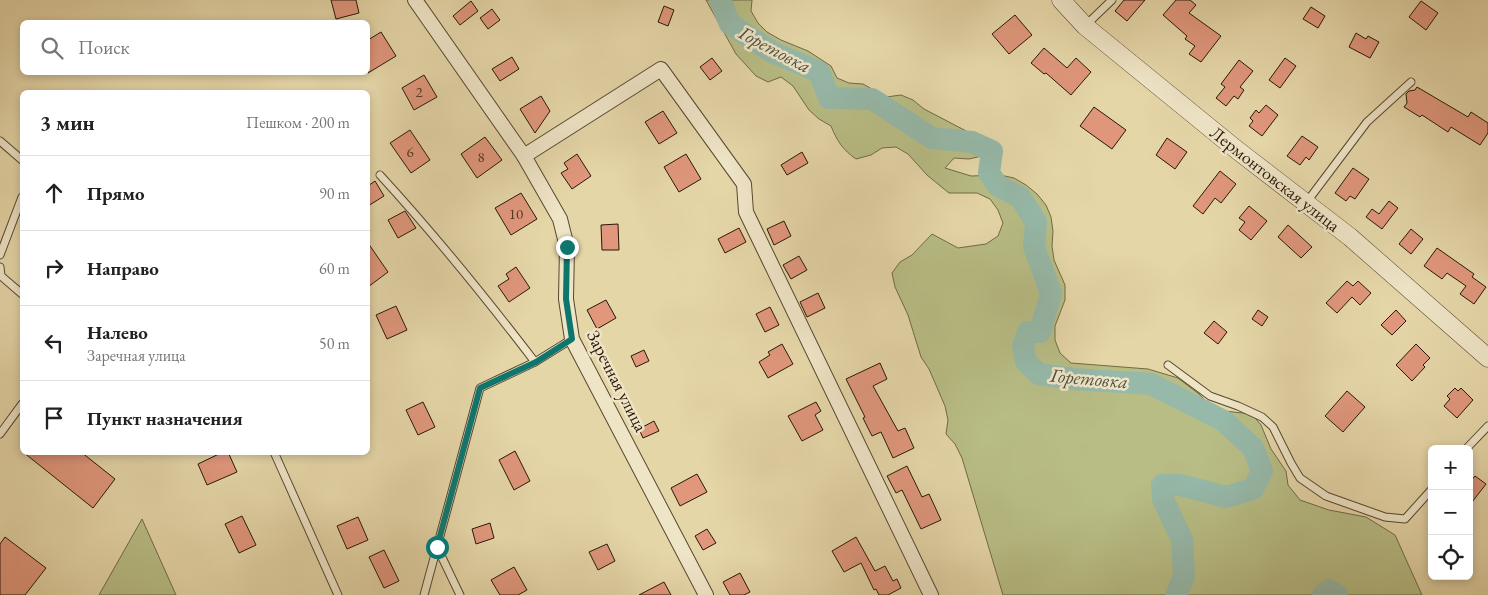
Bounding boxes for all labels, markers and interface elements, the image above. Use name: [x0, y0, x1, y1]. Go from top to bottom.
search box: [20, 20, 370, 75]
water label: Горетовка: [734, 20, 815, 79]
icon: search: [38, 34, 66, 62]
text: Поиск: [78, 35, 130, 60]
house number: 2: [415, 82, 423, 101]
text: 3 мин: [40, 109, 95, 136]
text: Пешком · 200 m: [246, 112, 350, 133]
street label: Лермонтовская улица: [1206, 121, 1346, 237]
house number: 6: [406, 142, 414, 161]
house number: 8: [477, 147, 485, 166]
icon: ahead: [40, 179, 68, 207]
text: Прямо: [87, 181, 145, 206]
text: 90 m: [319, 183, 350, 204]
house number: 10: [509, 204, 523, 223]
route end: [556, 236, 579, 259]
icon: right: [40, 254, 68, 282]
text: Направо: [87, 256, 159, 281]
text: 60 m: [319, 258, 350, 279]
text: Налево: [87, 320, 148, 345]
street label: Заречная улица: [582, 326, 653, 436]
icon: left: [40, 329, 68, 357]
text: 50 m: [319, 333, 350, 354]
text: Заречная улица: [87, 345, 186, 366]
water label: Горетовка: [1048, 363, 1129, 394]
icon: arrive: [40, 404, 68, 432]
text: Пункт назначения: [87, 406, 243, 431]
map controls: [1428, 445, 1473, 580]
button: +: [1428, 445, 1473, 490]
button: −: [1428, 490, 1473, 535]
button: locate: [1428, 535, 1473, 580]
route start: [426, 536, 449, 559]

